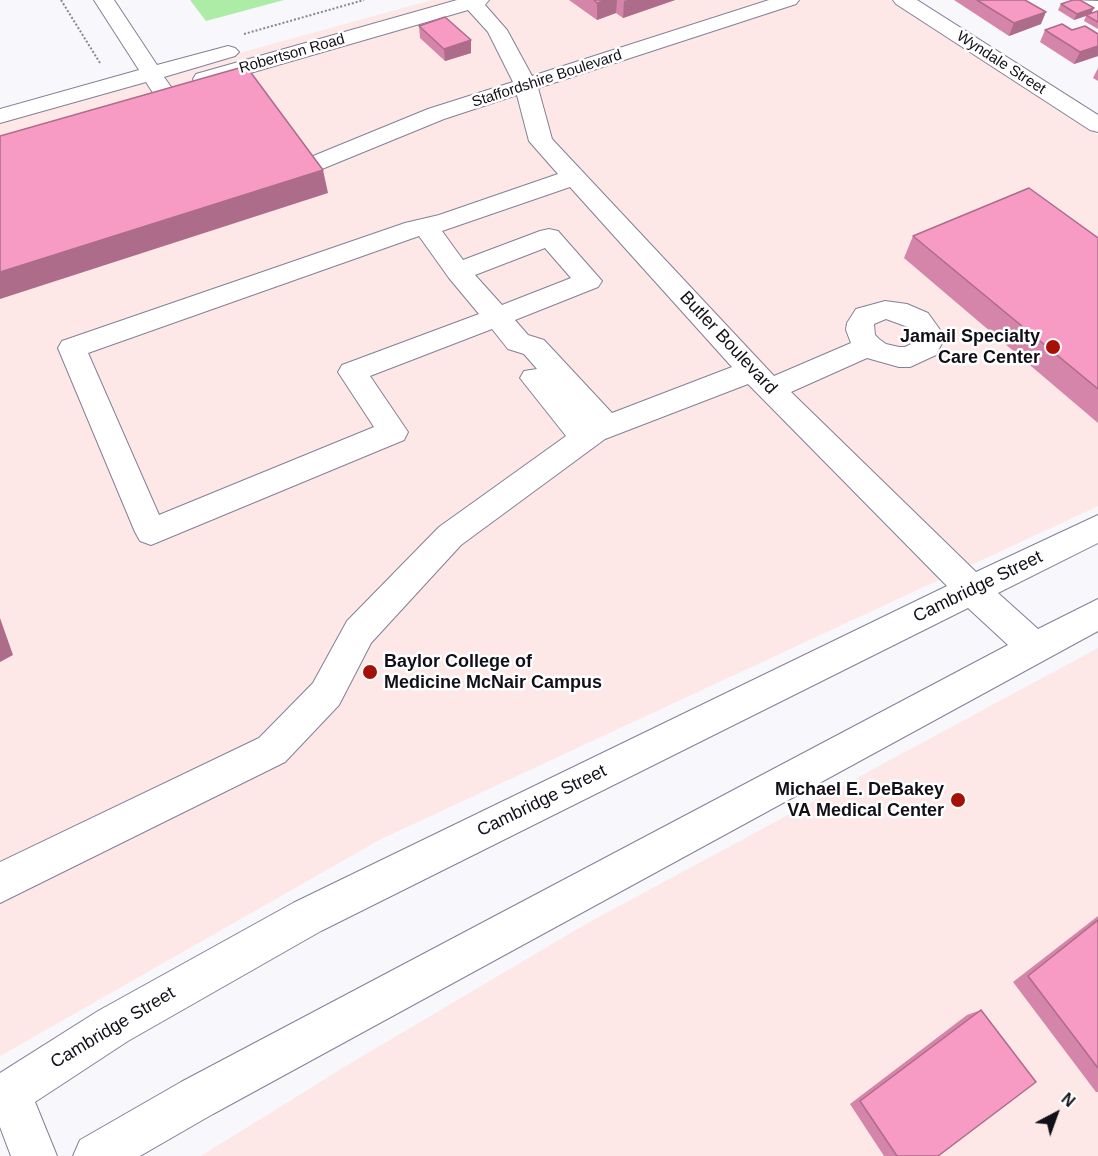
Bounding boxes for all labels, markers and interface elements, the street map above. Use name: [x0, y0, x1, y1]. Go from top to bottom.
street label: Wyndale Street: [953, 28, 1049, 98]
street label: Robertson Road: [237, 30, 347, 78]
street label: Staffordshire Boulevard: [470, 46, 624, 112]
street label: Butler Boulevard: [675, 287, 781, 399]
place label: Jamail Specialty Care Center: [900, 326, 1040, 368]
marker: Jamail Specialty Care Center: [1044, 338, 1062, 356]
street label: Cambridge Street: [910, 546, 1046, 628]
place label: Baylor College of Medicine McNair Campus: [384, 651, 602, 694]
marker: Baylor College of Medicine McNair Campus: [361, 663, 379, 681]
street label: Cambridge Street: [474, 760, 610, 842]
place label: Michael E. DeBakey VA Medical Center: [775, 779, 944, 822]
marker: Michael E. DeBakey VA Medical Center: [949, 791, 967, 809]
street label: Cambridge Street: [47, 982, 179, 1074]
north arrow: [1026, 1084, 1086, 1144]
text: N: [1058, 1090, 1078, 1110]

